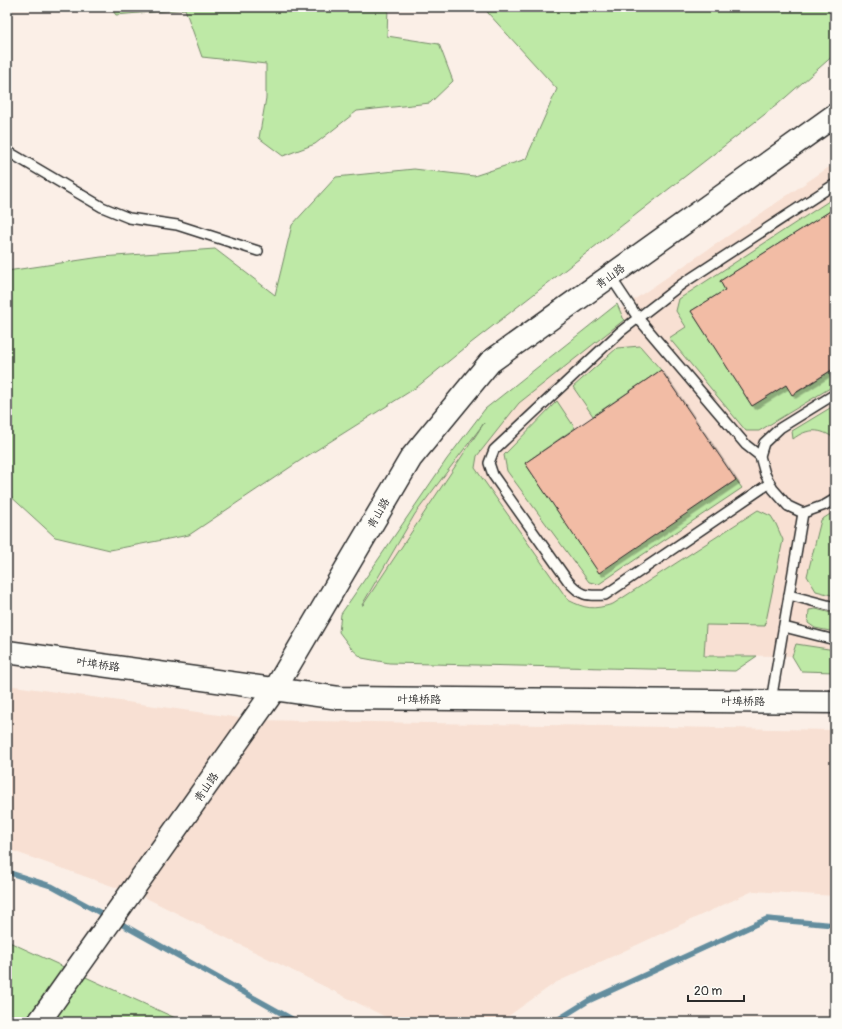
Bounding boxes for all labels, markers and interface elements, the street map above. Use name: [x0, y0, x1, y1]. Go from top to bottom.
street label: 青山路: [593, 261, 627, 291]
street label: 青山路: [365, 496, 392, 531]
street label: 叶埠桥路: [75, 655, 121, 674]
street label: 叶埠桥路: [397, 693, 441, 706]
street label: 叶埠桥路: [721, 695, 765, 708]
street label: 青山路: [192, 770, 221, 805]
scale bar: [688, 977, 744, 1003]
text: 20 m: [694, 984, 723, 999]

